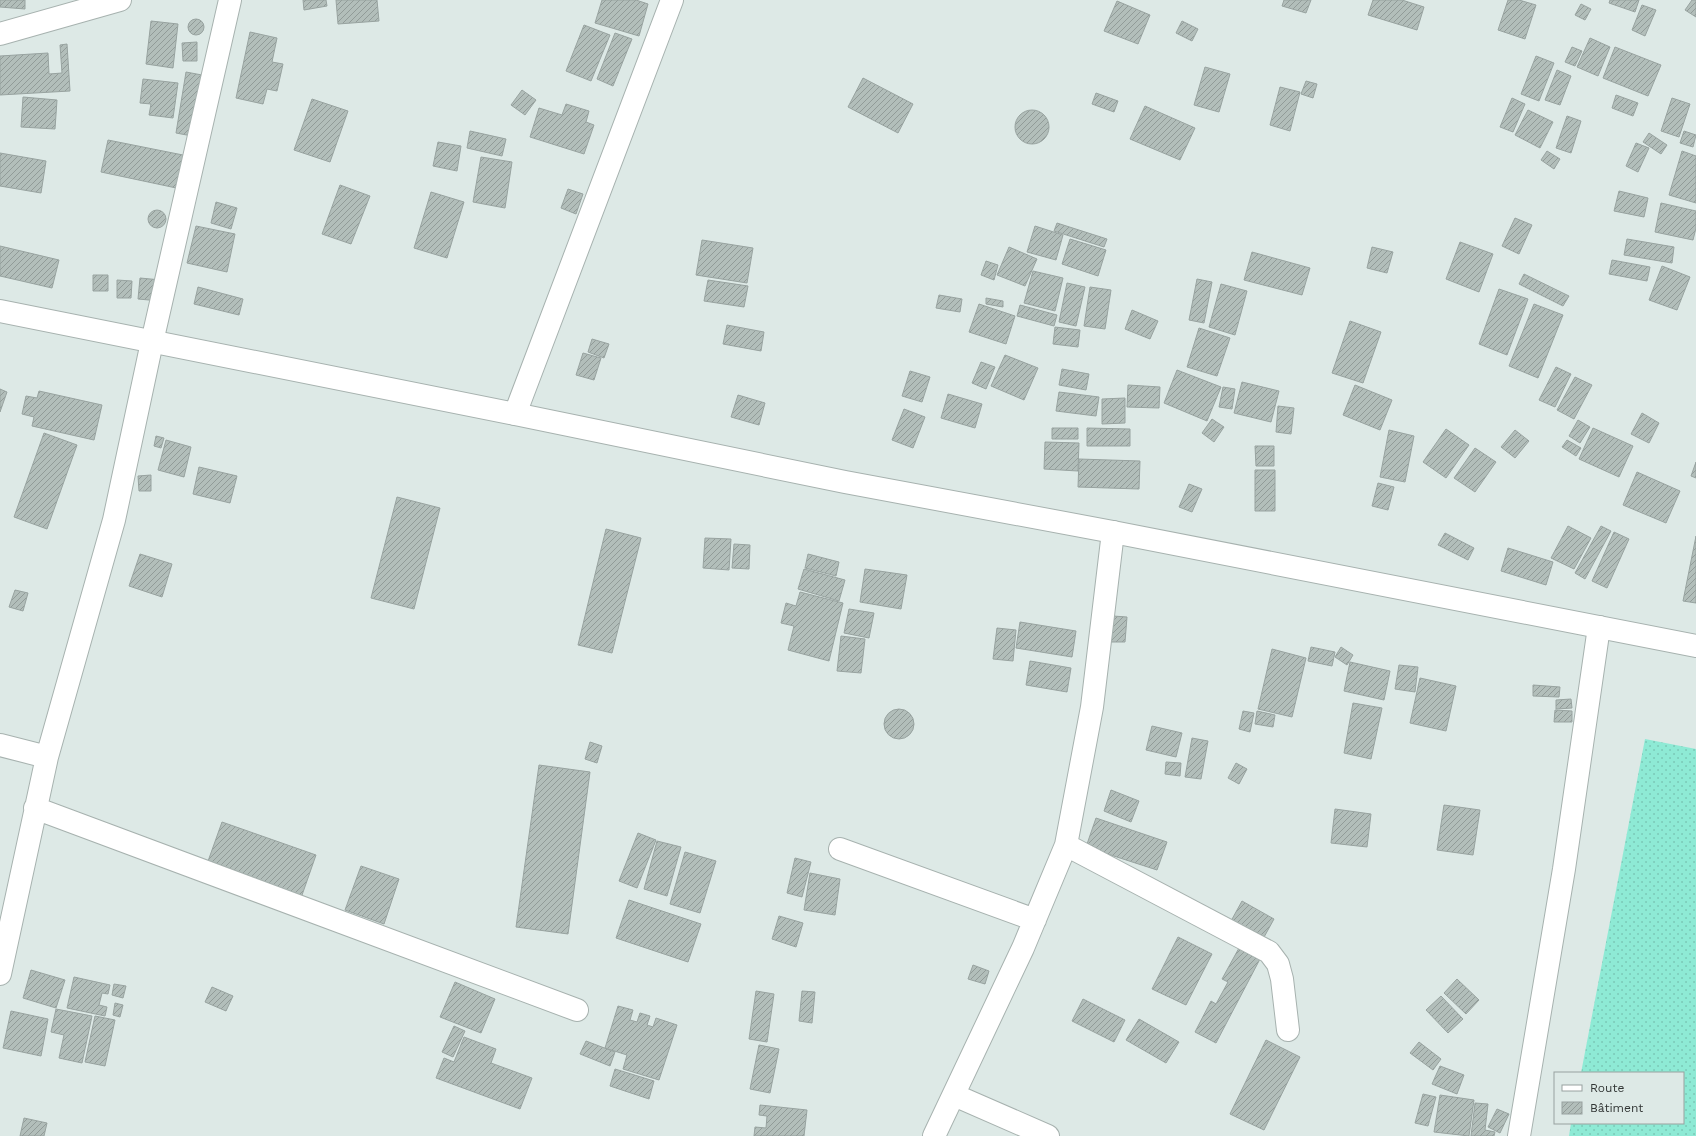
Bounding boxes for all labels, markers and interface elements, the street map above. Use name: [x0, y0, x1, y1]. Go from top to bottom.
legend: [1554, 1072, 1684, 1124]
text: Route: [1590, 1081, 1624, 1095]
text: Bâtiment: [1590, 1101, 1643, 1115]

